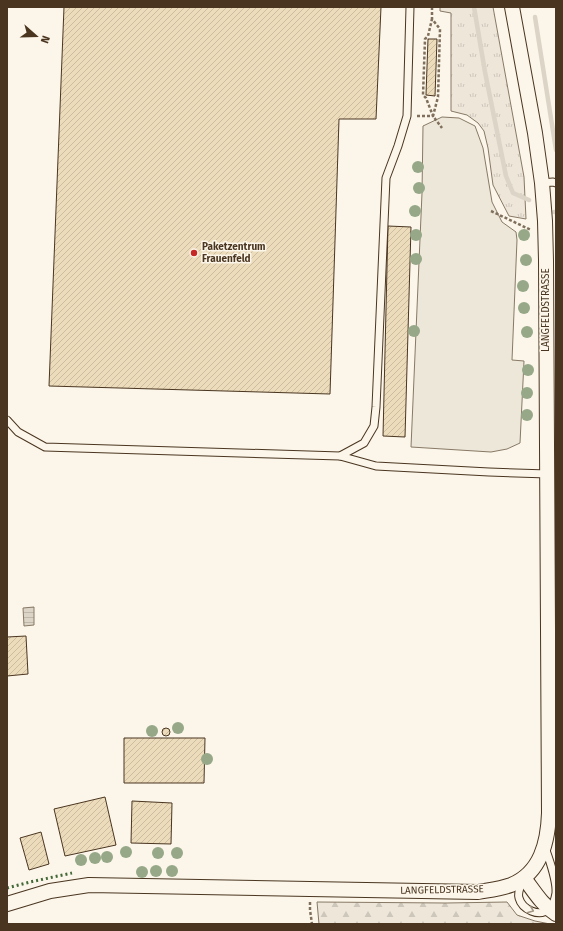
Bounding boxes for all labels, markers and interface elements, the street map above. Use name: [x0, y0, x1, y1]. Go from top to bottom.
north arrow: [16, 16, 56, 56]
text: N: [38, 34, 52, 45]
place label: Paketzentrum Frauenfeld: [202, 241, 266, 265]
marker: Paketzentrum Frauenfeld: [189, 248, 199, 258]
street label: LANGFELDSTRASSE: [540, 268, 552, 352]
street label: LANGFELDSTRASSE: [400, 883, 484, 897]
one-way arrow: [527, 905, 534, 913]

